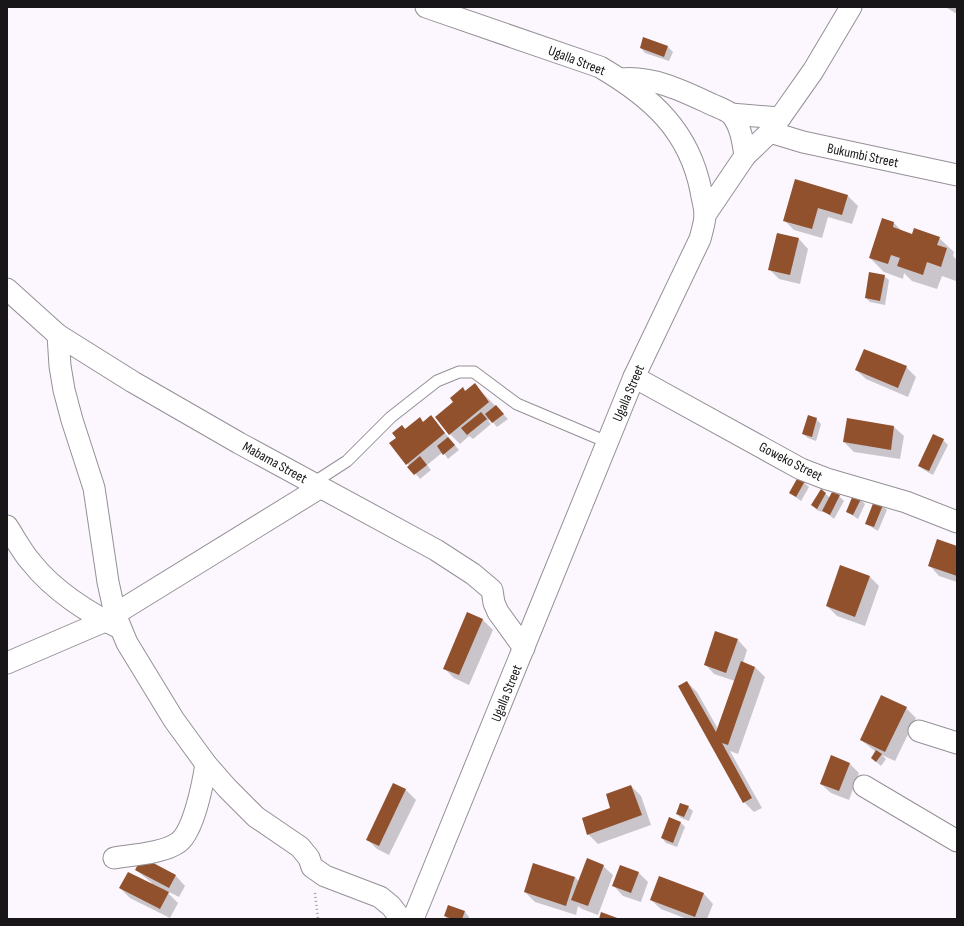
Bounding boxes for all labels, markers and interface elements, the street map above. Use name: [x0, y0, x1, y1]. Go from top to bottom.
street label: Ugalla Street: [546, 42, 608, 79]
street label: Bukumbi Street: [826, 140, 900, 171]
street label: Ugalla Street: [609, 362, 648, 424]
street label: Mabama Street: [240, 438, 310, 487]
street label: Goweko Street: [756, 438, 825, 485]
street label: Ugalla Street: [487, 662, 526, 724]

